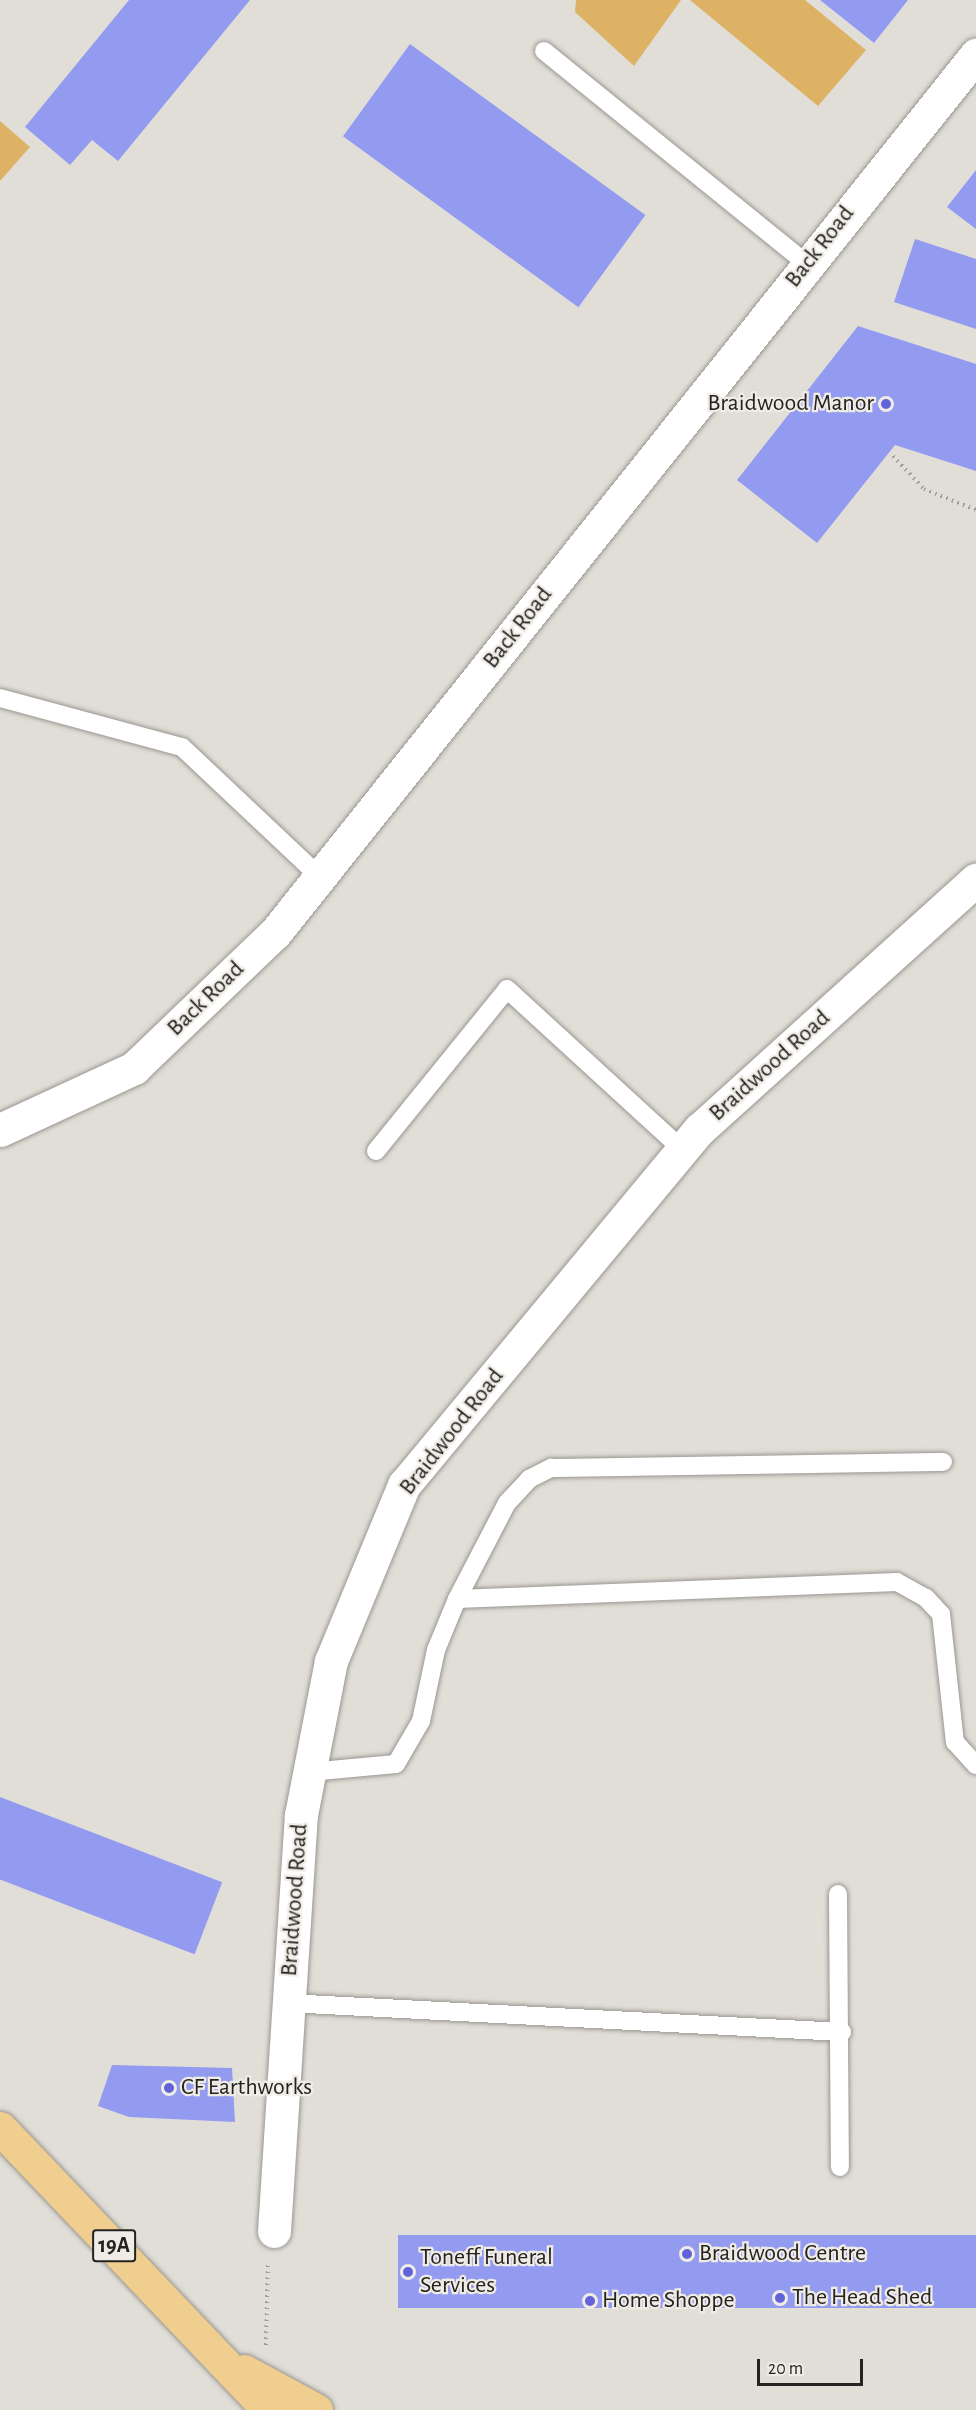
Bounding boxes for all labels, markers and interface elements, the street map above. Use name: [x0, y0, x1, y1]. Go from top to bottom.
street label: Back Road: [779, 200, 861, 294]
place label: Braidwood Manor: [708, 390, 874, 418]
marker: Braidwood Manor: [879, 397, 893, 411]
street label: Back Road: [477, 581, 559, 675]
street label: Back Road: [162, 955, 250, 1043]
street label: Braidwood Road: [704, 1004, 836, 1128]
street label: Braidwood Road: [394, 1363, 510, 1501]
street label: Braidwood Road: [275, 1823, 315, 1977]
place label: CF Earthworks: [181, 2074, 312, 2102]
marker: CF Earthworks: [162, 2081, 176, 2095]
road number: 19A: [92, 2227, 136, 2265]
place label: Braidwood Centre: [699, 2240, 866, 2268]
place label: Toneff Funeral Services: [420, 2244, 553, 2300]
marker: Braidwood Centre: [680, 2247, 694, 2261]
marker: Toneff Funeral Services: [401, 2265, 415, 2279]
place label: The Head Shed: [792, 2284, 933, 2312]
place label: Home Shoppe: [602, 2287, 735, 2315]
marker: The Head Shed: [773, 2291, 787, 2305]
marker: Home Shoppe: [583, 2294, 597, 2308]
scale bar: [760, 2347, 866, 2385]
text: 20 m: [768, 2360, 803, 2378]

